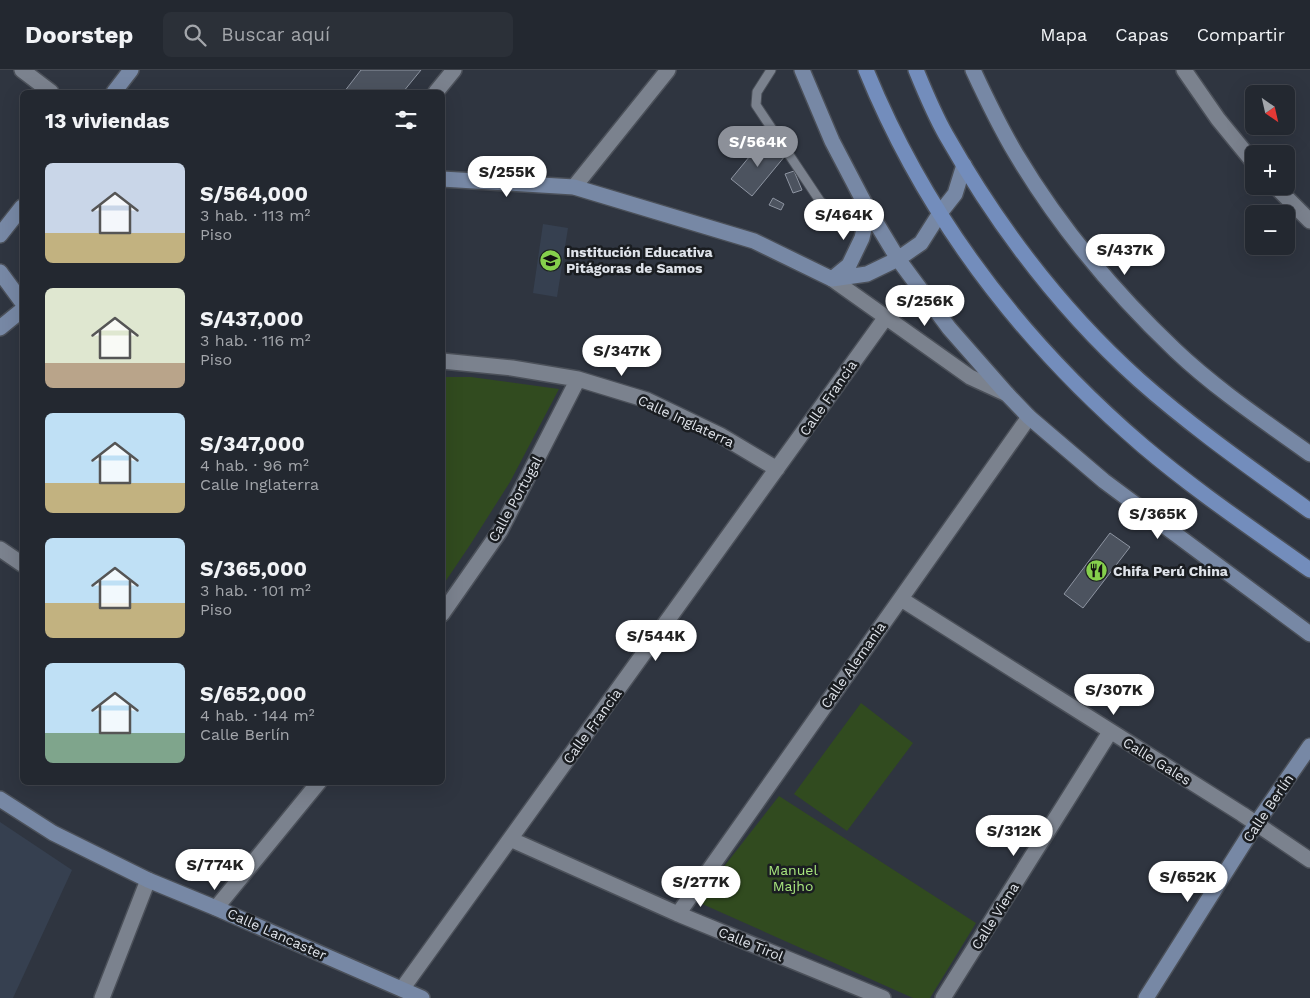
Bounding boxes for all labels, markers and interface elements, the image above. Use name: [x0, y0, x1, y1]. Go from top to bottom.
search box: [163, 12, 513, 57]
text: Doorstep: [25, 21, 133, 49]
icon: search: [181, 21, 209, 49]
text: Buscar aquí: [221, 23, 330, 46]
text: Mapa: [1040, 24, 1087, 45]
text: Capas: [1115, 24, 1169, 45]
text: Compartir: [1197, 24, 1285, 45]
north arrow: [1245, 85, 1295, 135]
map controls: [1245, 85, 1295, 255]
icon: filters: [392, 106, 420, 134]
text: 13 viviendas: [45, 108, 170, 133]
pin: S/564K: [717, 126, 799, 168]
text: S/564K: [729, 132, 787, 151]
button: +: [1245, 145, 1295, 195]
pin: S/255K: [466, 156, 548, 198]
text: S/255K: [479, 162, 535, 181]
text: S/564,000: [200, 181, 308, 206]
icon: home: [85, 183, 145, 243]
pin: S/464K: [803, 198, 885, 241]
text: S/464K: [815, 205, 873, 224]
button: −: [1245, 205, 1295, 255]
text: 3 hab. · 113 m²: [200, 206, 310, 225]
text: Piso: [200, 225, 232, 244]
pin: S/437K: [1084, 234, 1166, 276]
text: S/437K: [1097, 240, 1153, 259]
place label: Institución Educativa Pitágoras de Samos: [566, 244, 713, 276]
school or university icon: Institución Educativa Pitágoras de Samos: [538, 248, 562, 272]
pin: S/256K: [884, 284, 966, 327]
text: S/256K: [896, 291, 954, 310]
text: S/437,000: [200, 306, 304, 331]
icon: home: [85, 308, 145, 368]
text: 3 hab. · 116 m²: [200, 331, 311, 350]
pin: S/347K: [581, 334, 663, 377]
text: S/347K: [593, 341, 651, 360]
text: Piso: [200, 350, 232, 369]
street label: Calle Francia: [796, 357, 860, 439]
street label: Calle Inglaterra: [635, 392, 737, 450]
text: S/347,000: [200, 431, 305, 456]
icon: home: [85, 433, 145, 493]
street label: Calle Portugal: [485, 453, 545, 545]
text: 4 hab. · 96 m²: [200, 456, 309, 475]
text: Calle Inglaterra: [200, 475, 319, 494]
pin: S/365K: [1117, 498, 1199, 540]
text: S/365K: [1129, 504, 1187, 523]
text: S/365,000: [200, 556, 307, 581]
icon: home: [85, 558, 145, 618]
restaurant icon: Chifa Perú China: [1085, 559, 1109, 583]
place label: Chifa Perú China: [1113, 563, 1229, 579]
text: 3 hab. · 101 m²: [200, 581, 311, 600]
text: Piso: [200, 600, 232, 619]
street label: Calle Alemania: [817, 619, 889, 711]
pin: S/544K: [615, 620, 697, 662]
text: S/544K: [627, 626, 685, 645]
pin: S/307K: [1073, 674, 1155, 716]
text: S/307K: [1085, 680, 1143, 699]
text: S/652,000: [200, 681, 307, 706]
icon: home: [85, 683, 145, 743]
street label: Calle Francia: [560, 685, 625, 767]
text: 4 hab. · 144 m²: [200, 706, 315, 725]
text: Calle Berlín: [200, 725, 290, 744]
street label: Calle Gales: [1120, 734, 1194, 788]
street label: Calle Berlín: [1239, 771, 1297, 845]
pin: S/312K: [973, 814, 1055, 857]
text: S/312K: [987, 821, 1041, 840]
pin: S/774K: [174, 848, 256, 891]
text: S/774K: [186, 855, 244, 874]
pin: S/652K: [1147, 860, 1229, 903]
park label: Manuel Majho: [768, 862, 818, 894]
pin: S/277K: [660, 866, 742, 908]
text: S/652K: [1160, 867, 1216, 886]
text: S/277K: [672, 872, 730, 891]
street label: Calle Viena: [968, 879, 1022, 952]
street label: Calle Lancaster: [225, 905, 329, 963]
street label: Calle Tirol: [716, 924, 787, 965]

